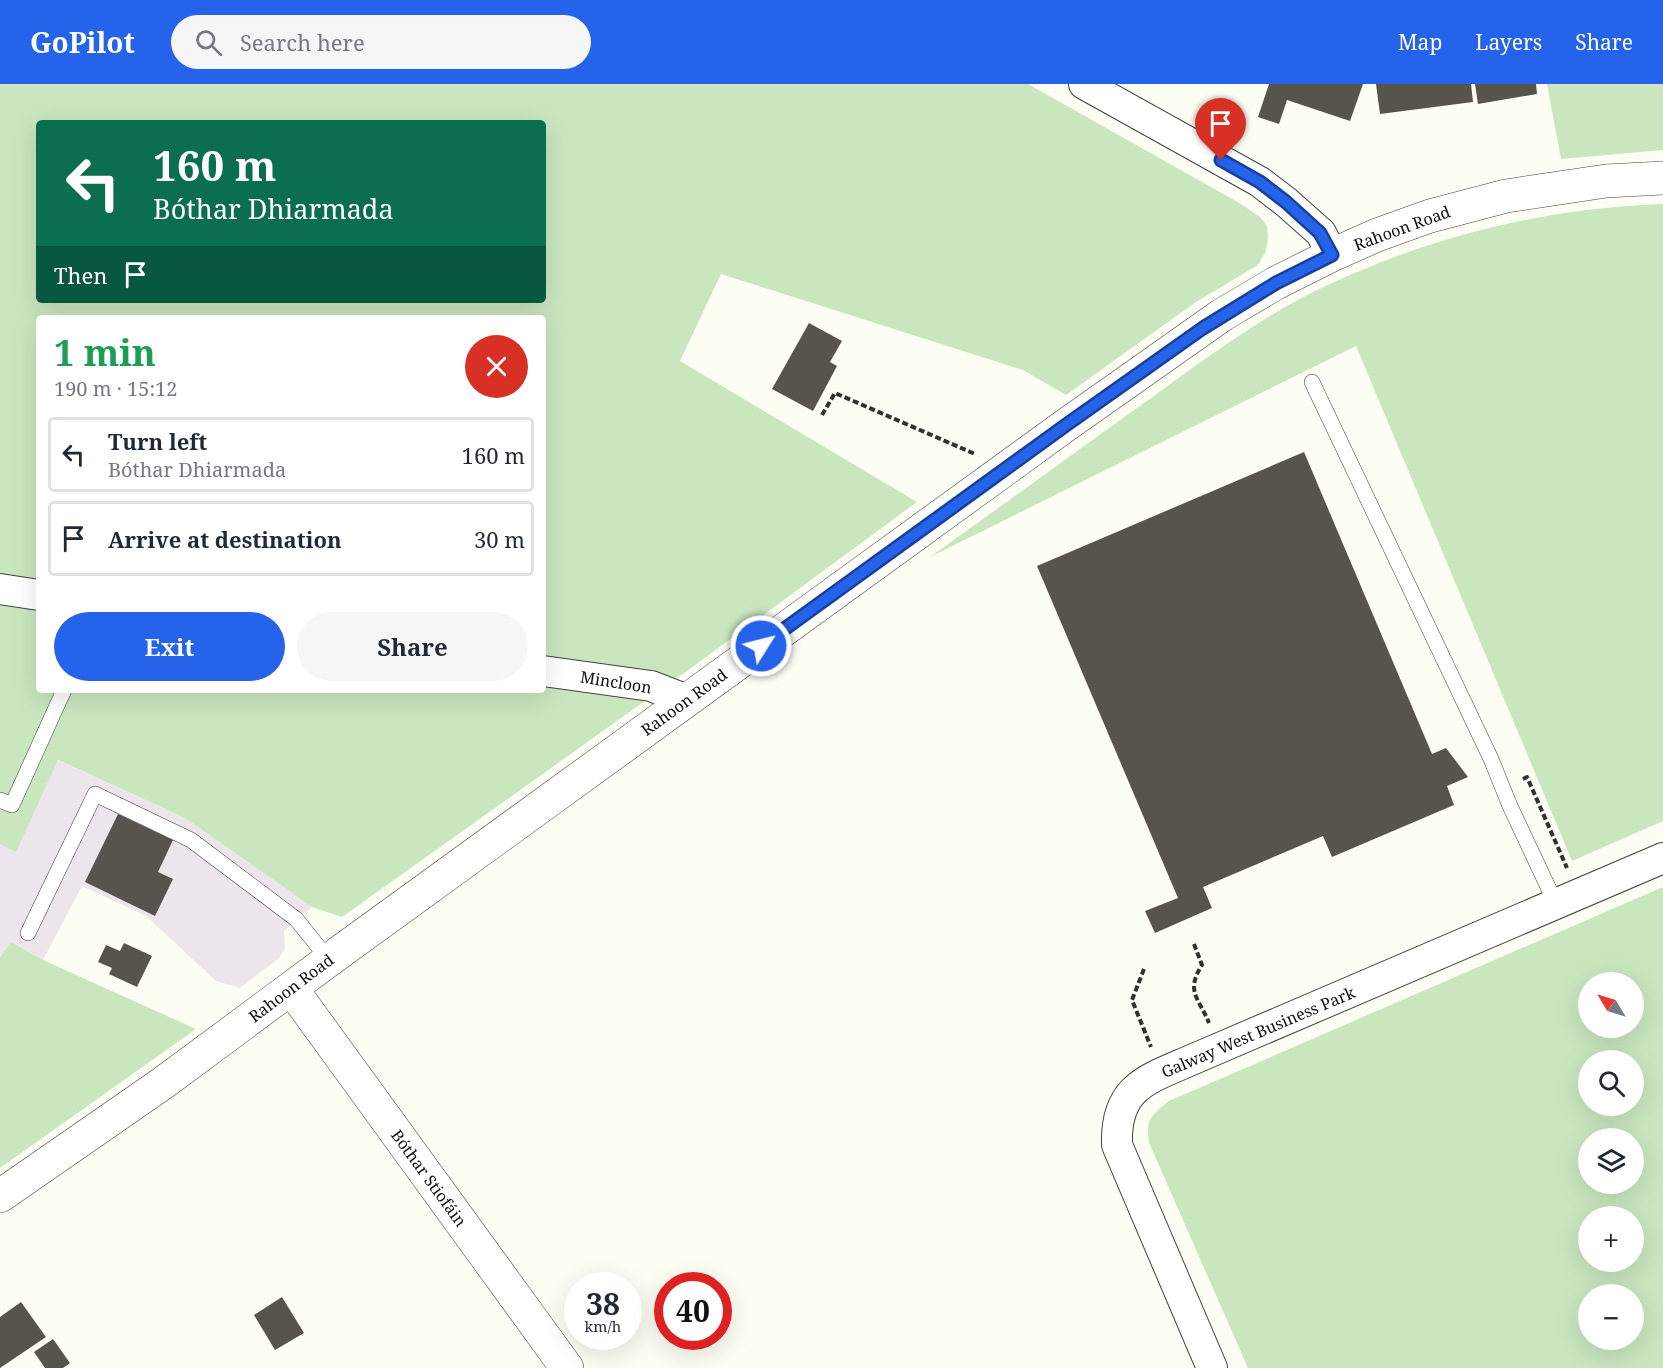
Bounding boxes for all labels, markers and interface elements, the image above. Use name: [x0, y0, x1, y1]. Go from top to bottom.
search box: [171, 15, 591, 69]
text: GoPilot: [30, 23, 135, 61]
icon: search: [192, 26, 225, 59]
text: Search here: [240, 27, 365, 57]
text: Map: [1398, 28, 1442, 56]
text: Layers: [1475, 28, 1542, 56]
text: Share: [1575, 28, 1633, 56]
pin: [1195, 98, 1246, 160]
icon: arrive: [1204, 107, 1237, 140]
text: 160 m: [153, 136, 277, 193]
icon: left: [54, 144, 132, 222]
text: Bóthar Dhiarmada: [153, 190, 394, 227]
street label: Rahoon Road: [1351, 200, 1453, 256]
icon: arrive: [119, 258, 152, 291]
text: Then: [54, 260, 107, 290]
text: 1 min: [54, 328, 156, 377]
button: close: [465, 335, 528, 398]
text: 190 m · 15:12: [54, 375, 177, 402]
text: Turn left: [108, 426, 207, 456]
icon: left: [57, 438, 90, 471]
text: 160 m: [462, 440, 525, 470]
text: Bóthar Dhiarmada: [108, 456, 286, 483]
icon: arrive: [57, 522, 90, 555]
text: Arrive at destination: [108, 524, 342, 554]
text: 30 m: [474, 524, 525, 554]
button: Exit: [54, 612, 285, 681]
button: Share: [297, 612, 528, 681]
position arrow: [729, 614, 793, 678]
street label: Rahoon Road: [637, 663, 732, 741]
street label: Mincloon: [579, 665, 653, 699]
street label: Rahoon Road: [244, 949, 338, 1027]
north arrow: [1578, 972, 1644, 1038]
map controls: [1578, 972, 1644, 1350]
street label: Galway West Business Park: [1158, 981, 1359, 1083]
button: search: [1578, 1050, 1644, 1116]
street label: Bóthar Stiofáin: [386, 1125, 472, 1231]
button: layers: [1578, 1128, 1644, 1194]
button: +: [1578, 1206, 1644, 1272]
speed limit sign: 40: [654, 1272, 732, 1350]
text: 38: [586, 1283, 620, 1324]
button: −: [1578, 1284, 1644, 1350]
text: km/h: [585, 1316, 621, 1336]

